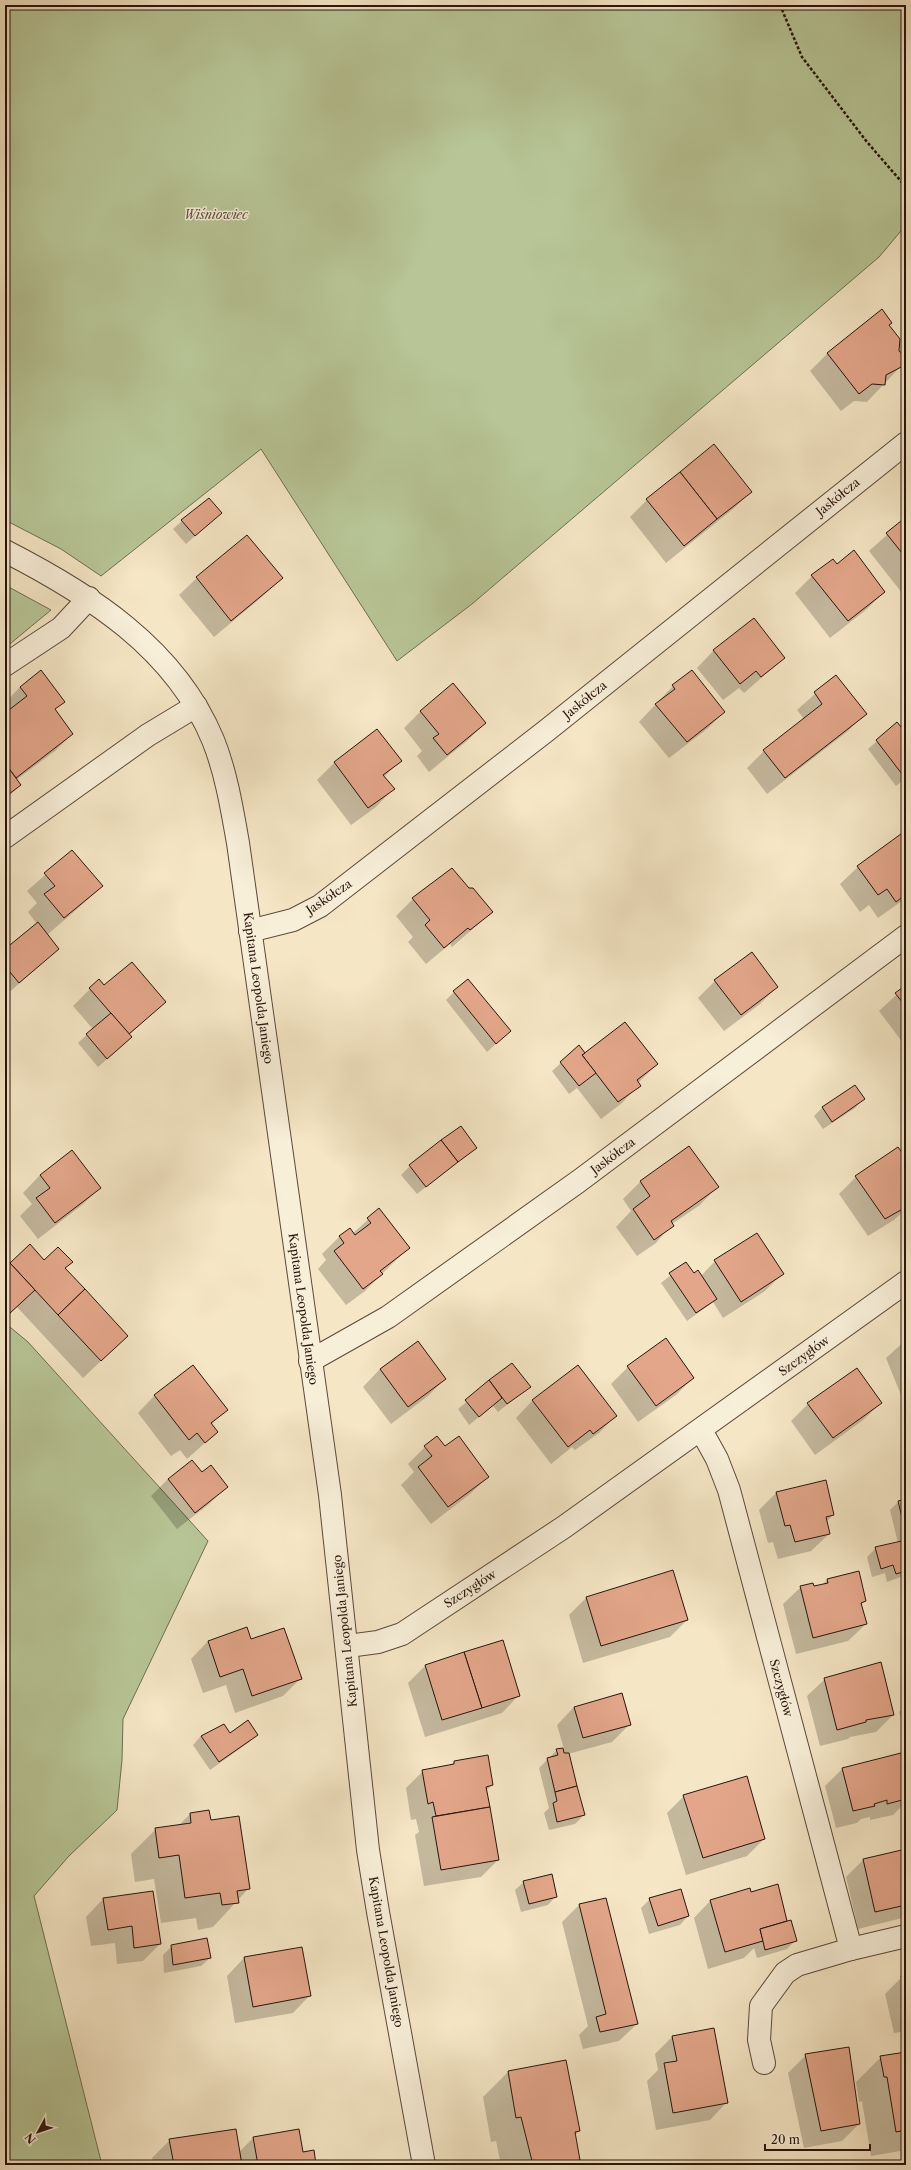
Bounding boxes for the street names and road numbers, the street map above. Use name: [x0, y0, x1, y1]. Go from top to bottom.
street label: Jaskółcza: [811, 474, 863, 520]
street label: Jaskółcza: [558, 677, 610, 723]
street label: Jaskółcza: [301, 875, 355, 918]
street label: Kapitana Leopolda Janiego: [240, 911, 277, 1065]
street label: Jaskółcza: [586, 1134, 638, 1178]
street label: Kapitana Leopolda Janiego: [285, 1232, 322, 1386]
street label: Szczygłów: [775, 1332, 833, 1379]
street label: Kapitana Leopolda Janiego: [329, 1554, 360, 1708]
street label: Szczygłów: [441, 1566, 499, 1611]
street label: Szczygłów: [767, 1657, 797, 1719]
street label: Kapitana Leopolda Janiego: [366, 1875, 407, 2029]

